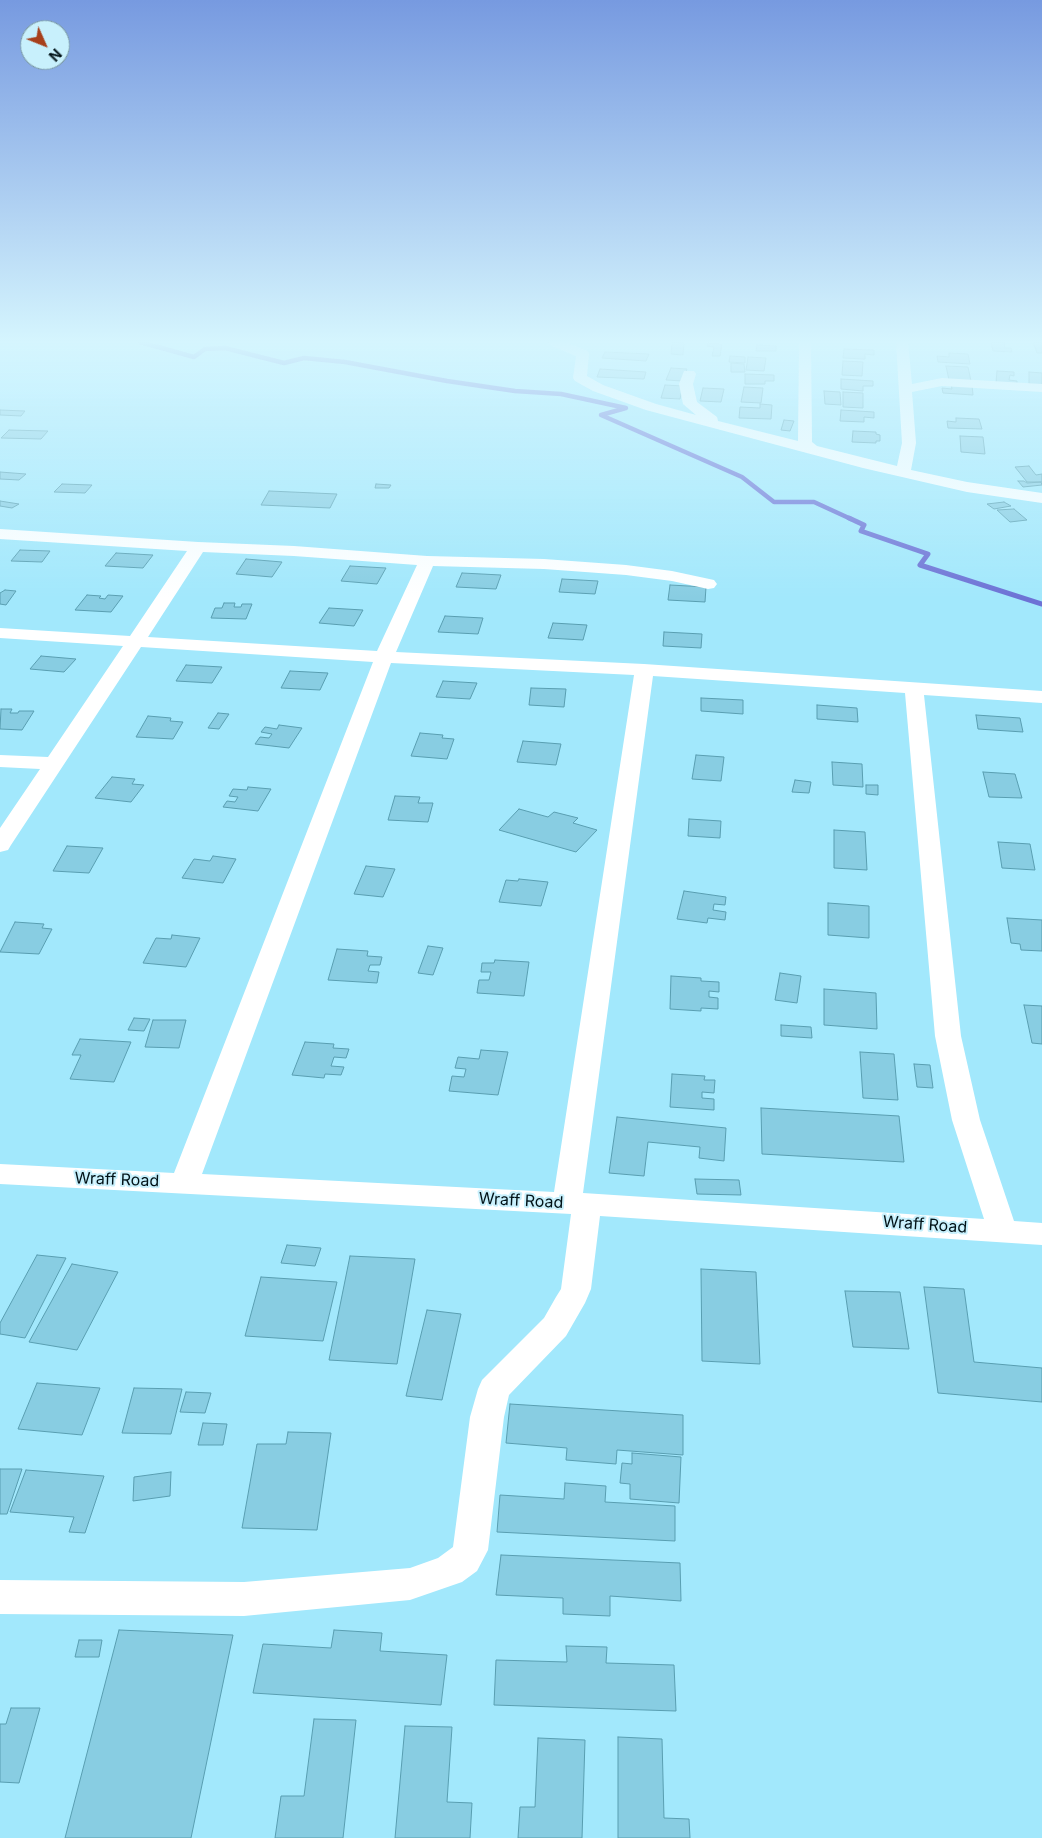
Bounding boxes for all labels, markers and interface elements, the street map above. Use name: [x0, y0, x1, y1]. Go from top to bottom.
north arrow: [20, 20, 70, 70]
text: N: [46, 45, 65, 65]
street label: Wraff Road: [74, 1169, 160, 1191]
street label: Wraff Road: [478, 1189, 564, 1213]
street label: Wraff Road: [882, 1212, 968, 1238]

